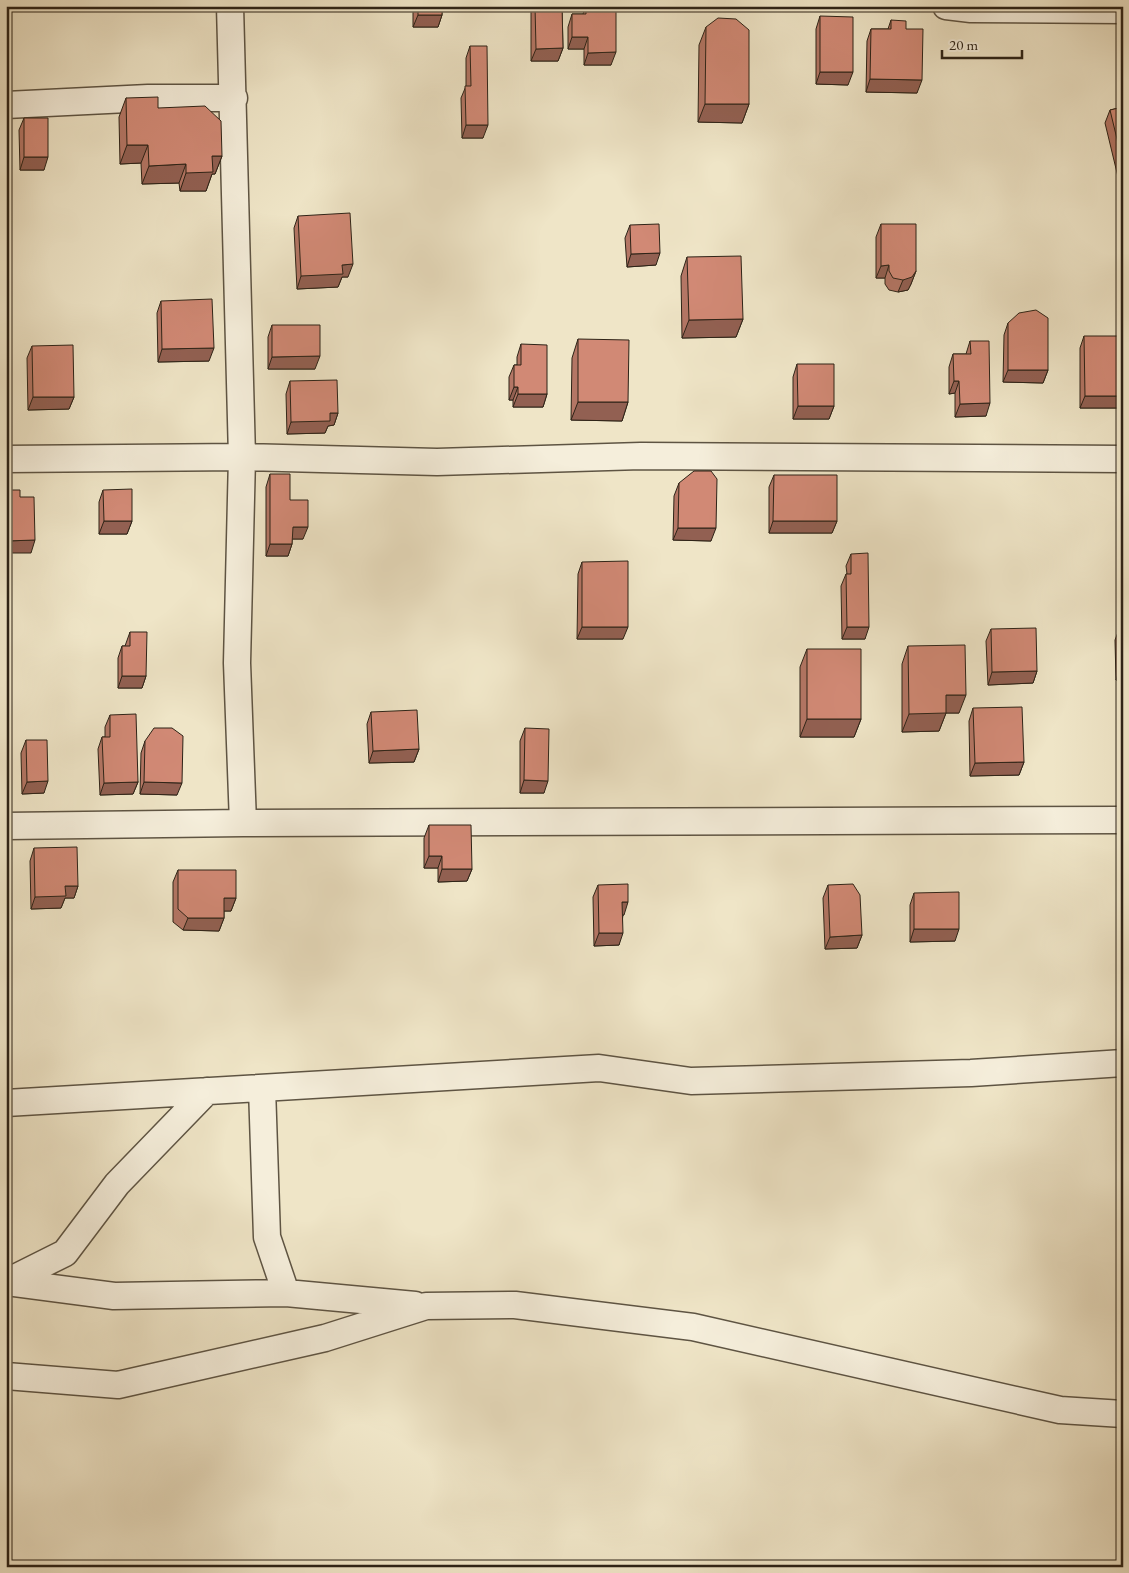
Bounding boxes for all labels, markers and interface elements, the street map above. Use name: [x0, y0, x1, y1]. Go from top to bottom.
scale bar: [942, 28, 1022, 60]
text: 20 m: [949, 35, 978, 54]

